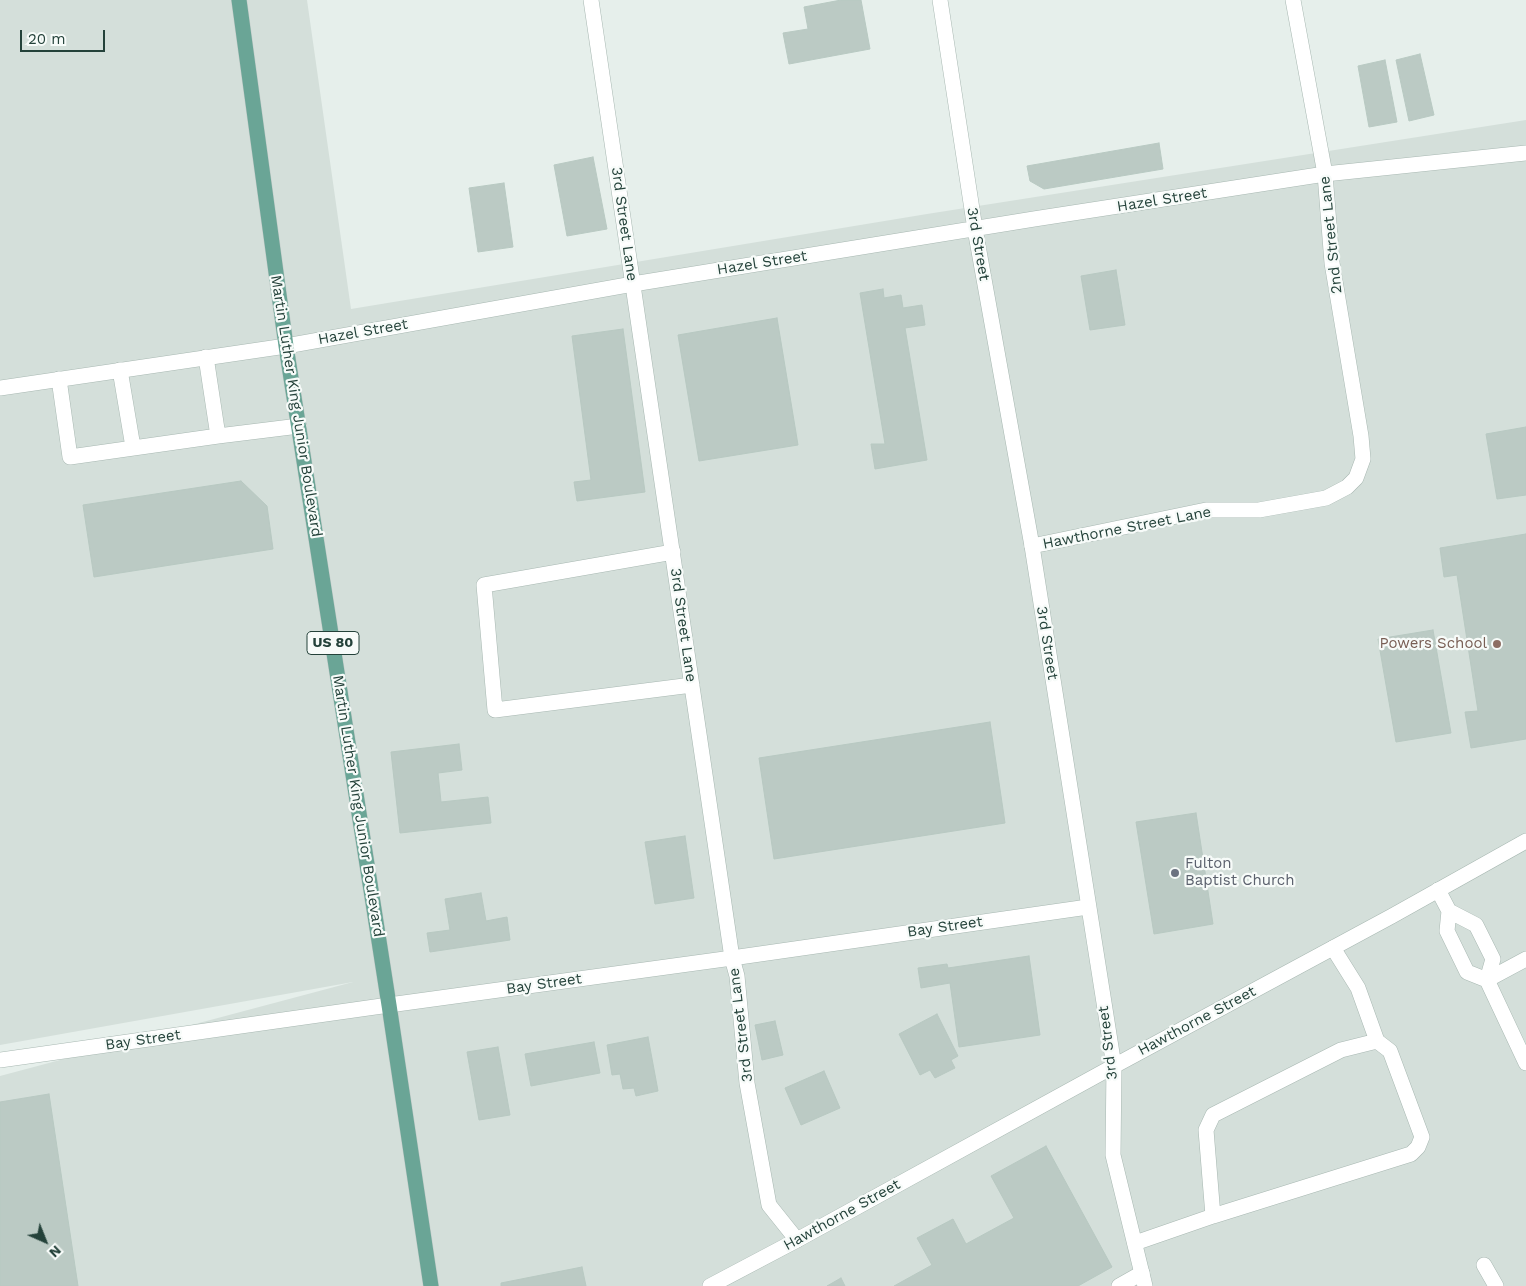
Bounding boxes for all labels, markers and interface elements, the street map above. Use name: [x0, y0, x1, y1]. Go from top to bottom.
scale bar: [22, 20, 108, 52]
text: 20 m: [28, 30, 66, 48]
street label: 3rd Street Lane: [607, 166, 641, 282]
street label: 2nd Street Lane: [1316, 175, 1346, 295]
street label: Hazel Street: [1116, 184, 1208, 216]
street label: 3rd Street: [963, 206, 993, 282]
street label: Hazel Street: [716, 247, 808, 279]
street label: Martin Luther King Junior Boulevard: [266, 274, 326, 538]
street label: Hazel Street: [317, 315, 409, 349]
street label: Hawthorne Street Lane: [1041, 503, 1213, 553]
street label: 3rd Street Lane: [666, 567, 700, 683]
street label: 3rd Street: [1032, 605, 1062, 681]
road number: US 80: [307, 632, 359, 654]
place label: Powers School: [1380, 635, 1487, 653]
marker: Powers School: [1491, 638, 1503, 650]
street label: Martin Luther King Junior Boulevard: [328, 674, 388, 938]
place label: Fulton Baptist Church: [1185, 855, 1295, 890]
marker: Fulton Baptist Church: [1169, 867, 1181, 879]
street label: Bay Street: [906, 913, 984, 941]
street label: 3rd Street Lane: [725, 967, 757, 1083]
street label: Bay Street: [505, 970, 583, 998]
street label: Hawthorne Street: [1135, 982, 1259, 1060]
street label: 3rd Street: [1095, 1005, 1121, 1081]
street label: Bay Street: [104, 1026, 182, 1054]
street label: Hawthorne Street: [780, 1175, 904, 1255]
north arrow: [20, 1216, 70, 1266]
text: N: [46, 1242, 65, 1261]

